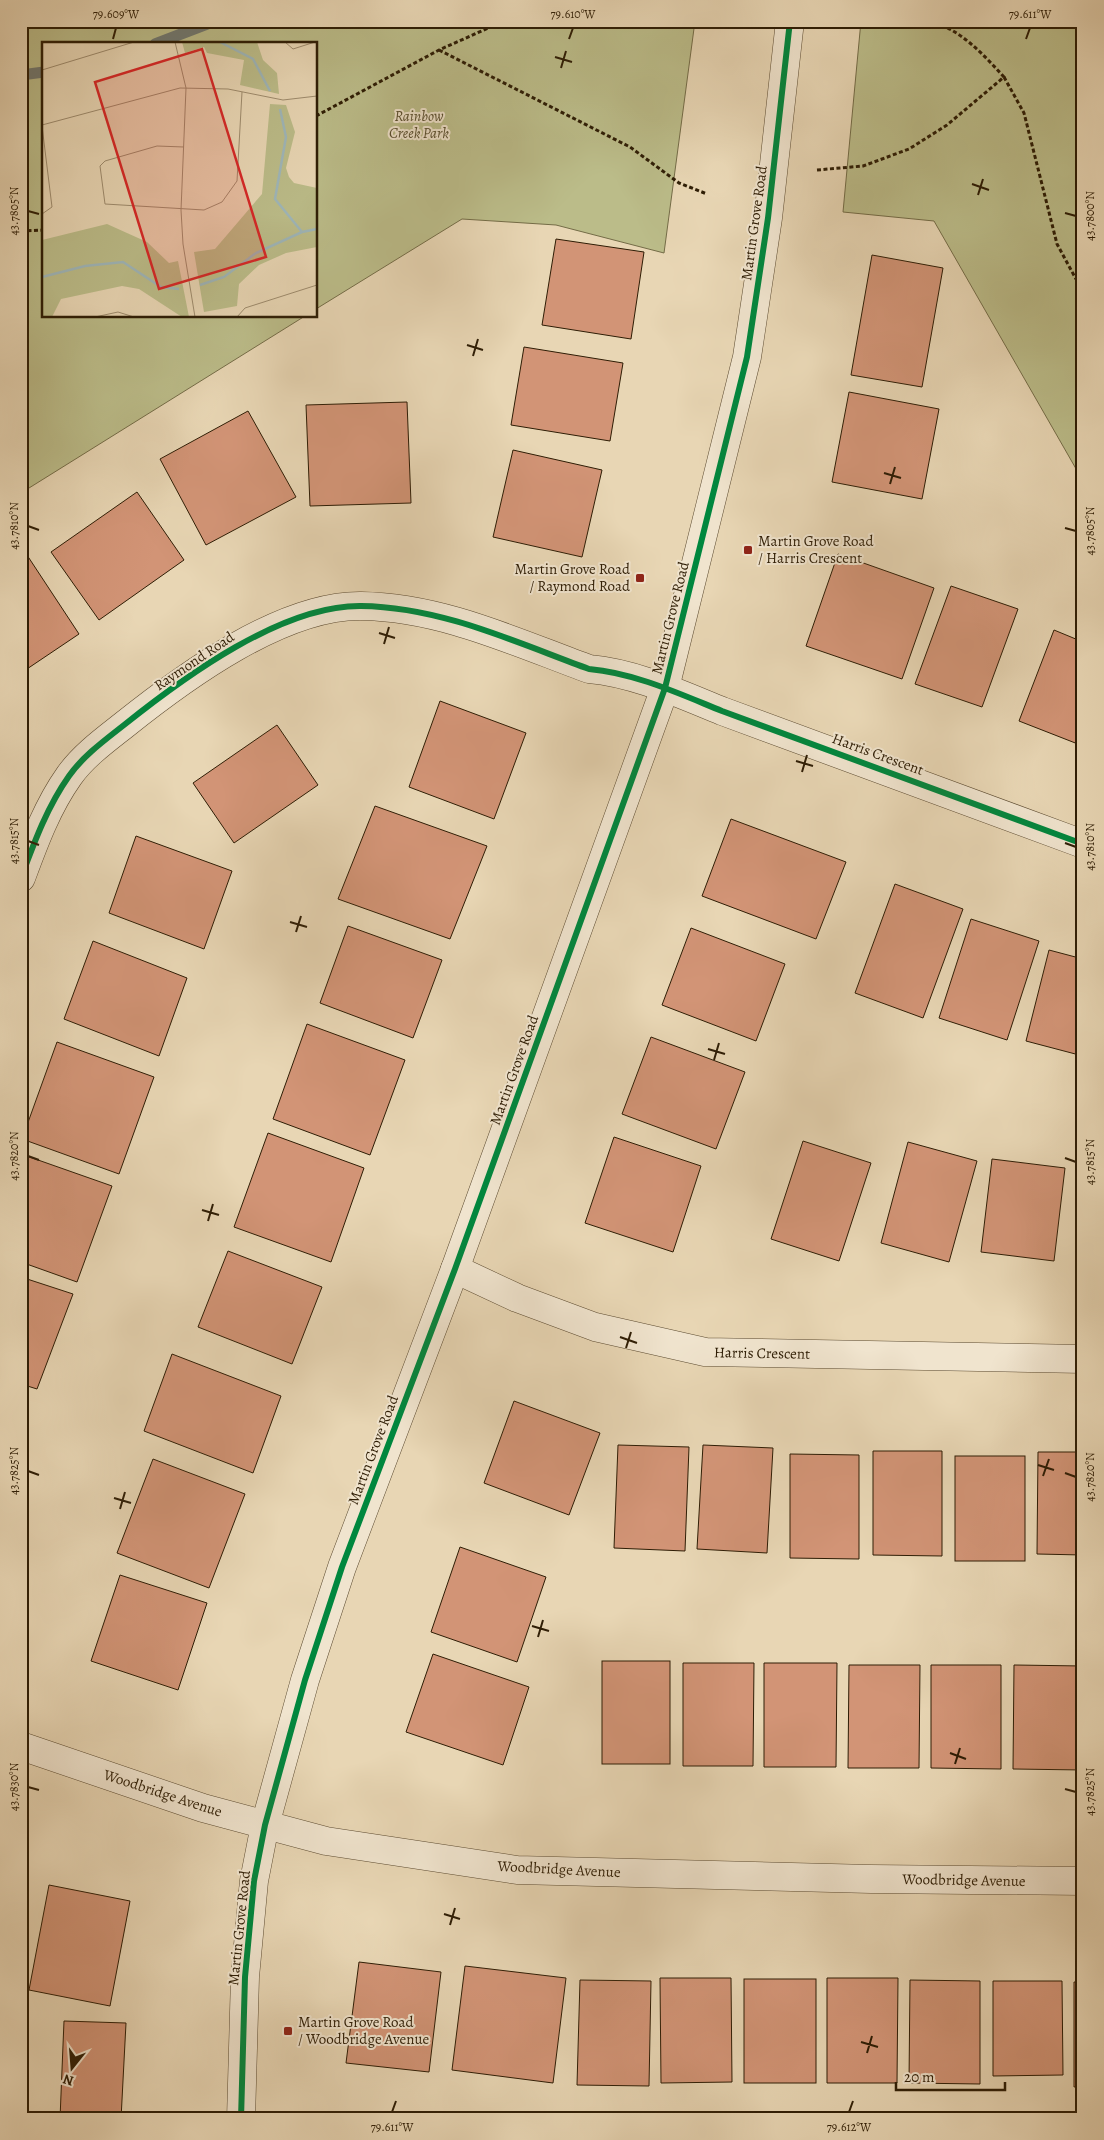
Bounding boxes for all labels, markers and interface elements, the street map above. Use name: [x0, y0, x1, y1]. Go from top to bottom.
text: 79.609°W: [93, 6, 140, 22]
text: 79.610°W: [550, 6, 596, 22]
text: 79.611°W: [1009, 6, 1052, 22]
inset map: [42, 42, 318, 318]
park label: Rainbow Creek Park: [389, 106, 449, 143]
street label: Martin Grove Road: [736, 163, 772, 282]
text: 43.7805°N: [6, 186, 22, 235]
text: 43.7800°N: [1082, 191, 1098, 241]
text: 43.7810°N: [6, 502, 22, 550]
text: 43.7805°N: [1082, 506, 1098, 555]
place label: Martin Grove Road / Harris Crescent: [758, 531, 874, 568]
marker: Martin Grove Road / Harris Crescent: [742, 544, 754, 556]
place label: Martin Grove Road / Raymond Road: [514, 559, 631, 596]
street label: Martin Grove Road: [646, 559, 694, 676]
marker: Martin Grove Road / Raymond Road: [634, 572, 646, 584]
street label: Raymond Road: [150, 626, 239, 695]
street label: Harris Crescent: [829, 728, 927, 780]
text: 43.7815°N: [6, 817, 22, 864]
text: 43.7810°N: [1082, 823, 1098, 871]
street label: Martin Grove Road: [485, 1011, 543, 1128]
text: 43.7820°N: [6, 1131, 22, 1181]
text: 43.7815°N: [1082, 1138, 1098, 1185]
street label: Harris Crescent: [714, 1342, 810, 1364]
street label: Martin Grove Road: [343, 1392, 403, 1508]
text: 43.7825°N: [6, 1447, 22, 1495]
text: 43.7820°N: [1082, 1452, 1098, 1502]
text: 43.7830°N: [6, 1762, 22, 1811]
street label: Woodbridge Avenue: [100, 1764, 225, 1822]
text: 43.7825°N: [1082, 1768, 1098, 1816]
street label: Woodbridge Avenue: [496, 1856, 621, 1882]
street label: Martin Grove Road: [223, 1869, 255, 1987]
street label: Woodbridge Avenue: [901, 1869, 1026, 1891]
place label: Martin Grove Road / Woodbridge Avenue: [298, 2012, 430, 2049]
marker: Martin Grove Road / Woodbridge Avenue: [282, 2025, 294, 2037]
north arrow: [48, 2042, 98, 2092]
scale bar: [896, 2060, 1005, 2092]
text: 20 m: [904, 2067, 935, 2087]
text: N: [61, 2069, 76, 2091]
text: 79.611°W: [371, 2119, 414, 2135]
text: 79.612°W: [827, 2119, 872, 2135]

